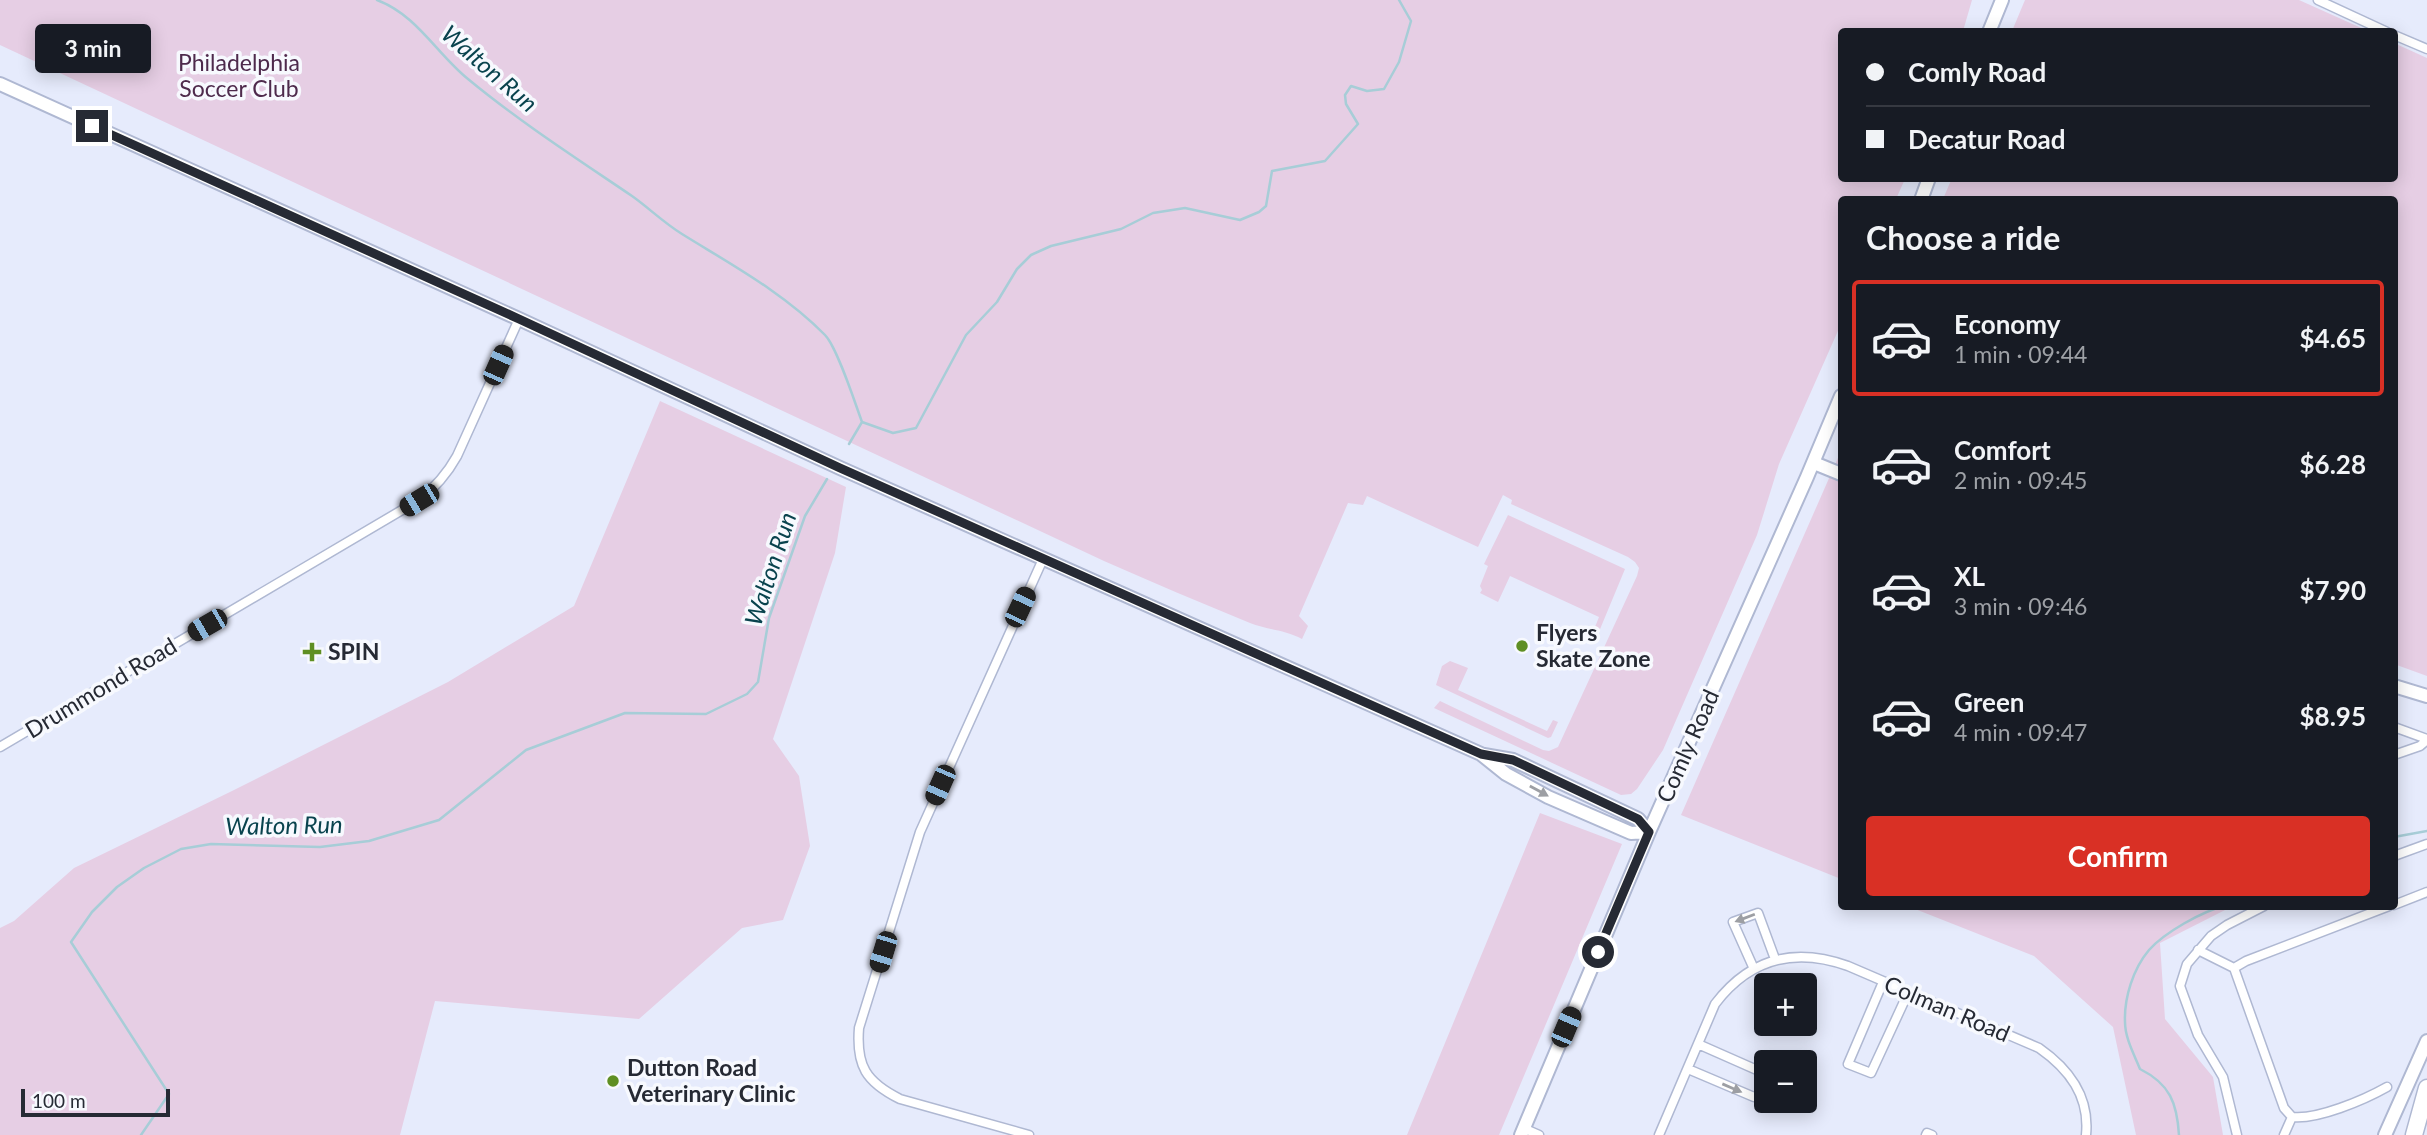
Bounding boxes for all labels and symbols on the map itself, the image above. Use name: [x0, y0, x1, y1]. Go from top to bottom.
water label: Walton Run: [436, 18, 544, 117]
callout: 3 min: [34, 24, 150, 74]
park label: Philadelphia Soccer Club: [178, 48, 300, 102]
route end: [76, 110, 108, 142]
car: [480, 342, 517, 388]
car: [396, 480, 443, 520]
water label: Walton Run: [738, 508, 801, 629]
car: [1002, 584, 1039, 630]
car: [184, 605, 231, 645]
place label: Flyers Skate Zone: [1536, 618, 1651, 672]
street label: Drummond Road: [20, 631, 181, 743]
place label: SPIN: [328, 637, 379, 665]
marker: Flyers Skate Zone: [1514, 638, 1530, 654]
marker: SPIN: [302, 642, 322, 662]
street label: Comly Road: [1650, 685, 1724, 806]
car: [922, 762, 959, 808]
one-way arrow: [1529, 785, 1548, 797]
water label: Walton Run: [225, 809, 343, 840]
one-way arrow: [1734, 912, 1755, 923]
car: [867, 929, 900, 975]
route start: [1582, 936, 1614, 968]
street label: Colman Road: [1880, 969, 2014, 1047]
car: [1549, 1004, 1584, 1050]
place label: Dutton Road Veterinary Clinic: [626, 1053, 796, 1107]
marker: Dutton Road Veterinary Clinic: [605, 1073, 621, 1089]
one-way arrow: [1722, 1083, 1743, 1094]
scale bar: [21, 1086, 170, 1118]

